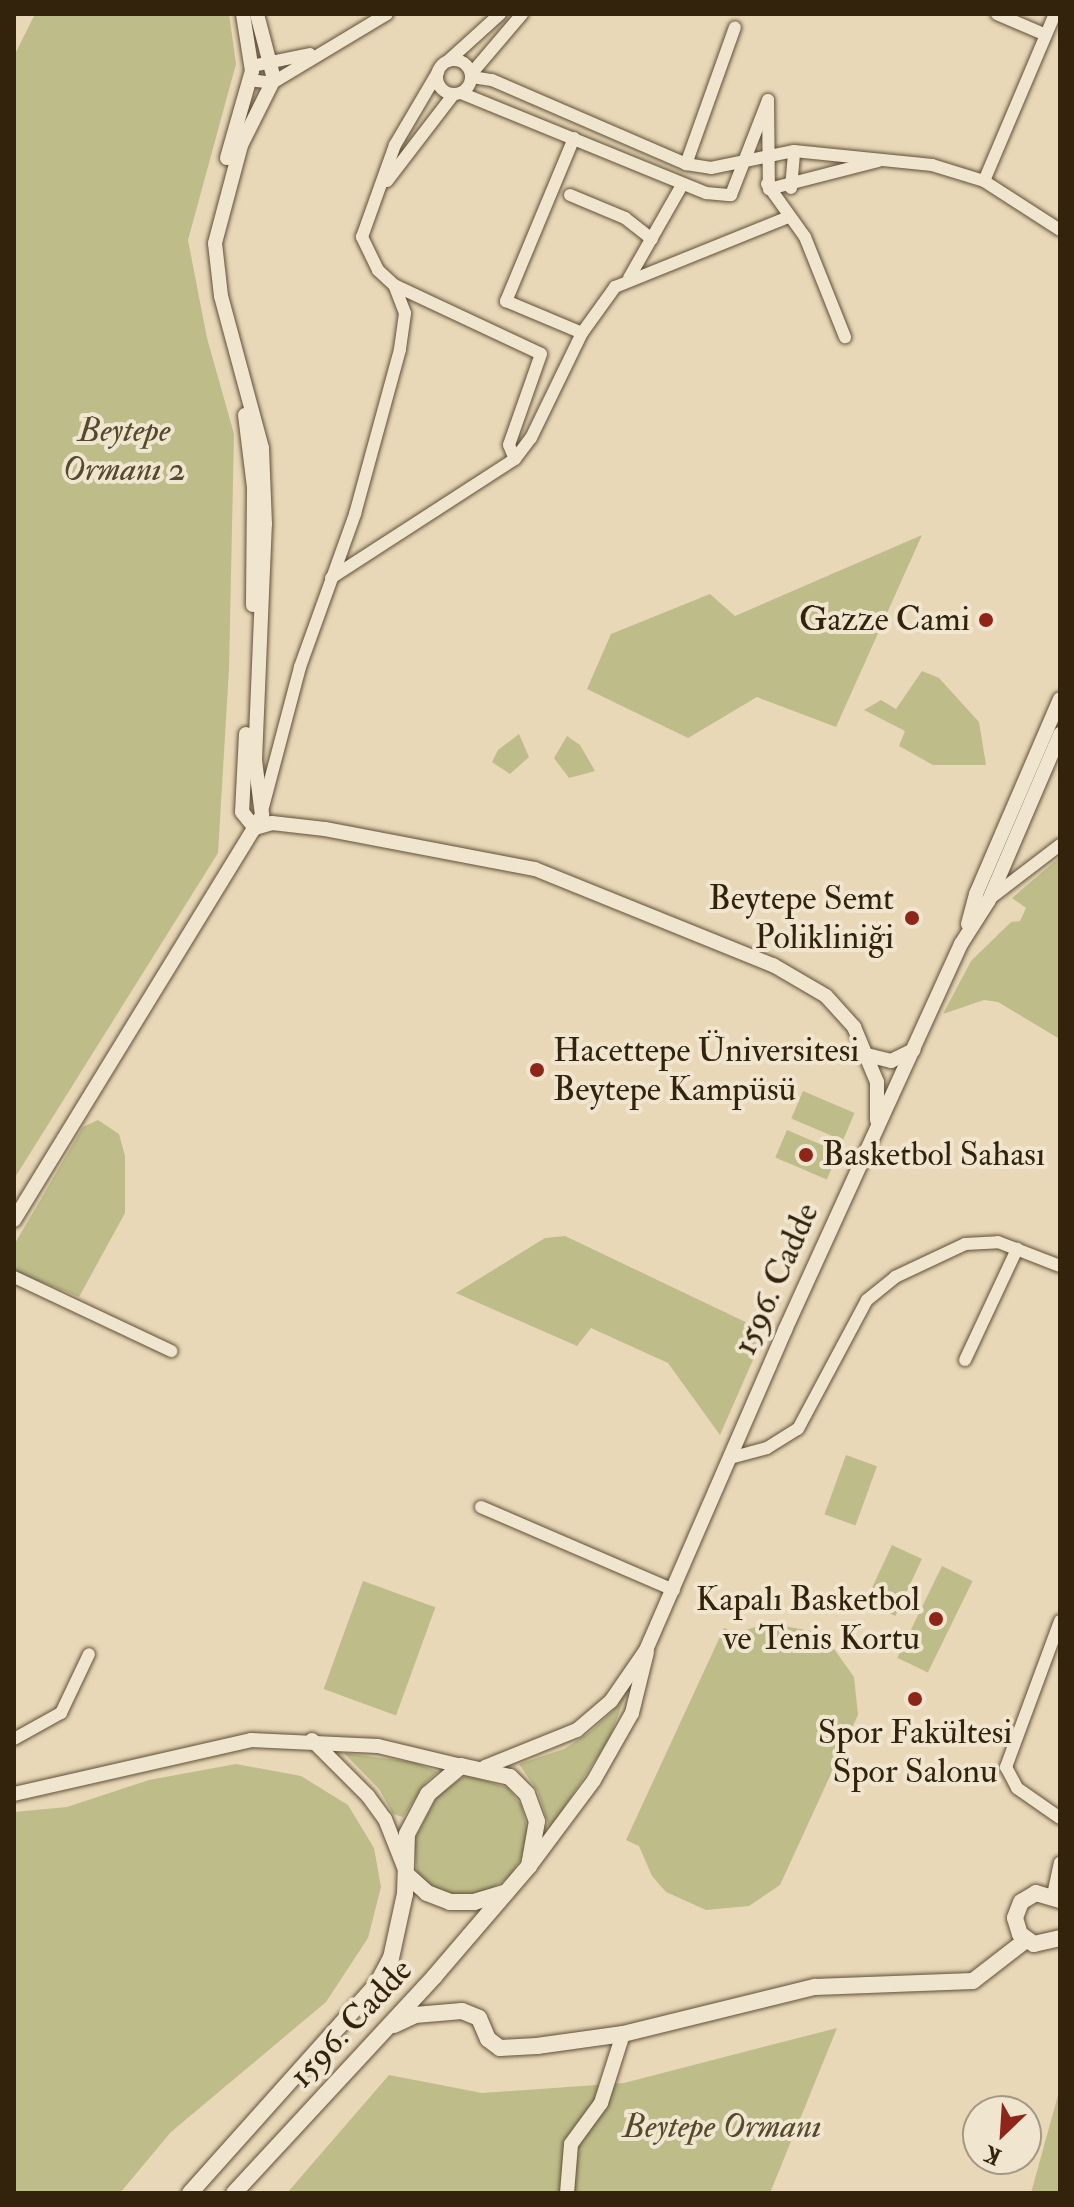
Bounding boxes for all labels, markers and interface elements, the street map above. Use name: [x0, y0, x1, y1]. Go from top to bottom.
park label: Beytepe Ormanı 2: [62, 410, 186, 490]
place label: Gazze Cami: [799, 600, 970, 640]
marker: Gazze Cami: [977, 611, 995, 629]
place label: Beytepe Semt Polikliniği: [709, 878, 894, 958]
marker: Beytepe Semt Polikliniği: [901, 907, 923, 929]
place label: Hacettepe Üniversitesi Beytepe Kampüsü: [553, 1030, 859, 1110]
marker: Hacettepe Üniversitesi Beytepe Kampüsü: [528, 1061, 546, 1079]
place label: Basketbol Sahası: [822, 1135, 1045, 1175]
marker: Basketbol Sahası: [797, 1146, 815, 1164]
street label: 1596. Cadde: [724, 1197, 828, 1361]
place label: Kapalı Basketbol ve Tenis Kortu: [696, 1579, 920, 1658]
marker: Kapalı Basketbol ve Tenis Kortu: [927, 1610, 945, 1628]
marker: Spor Fakültesi Spor Salonu: [906, 1690, 924, 1708]
place label: Spor Fakültesi Spor Salonu: [818, 1712, 1012, 1792]
street label: 1596. Cadde: [281, 1950, 421, 2096]
north arrow: [962, 2095, 1042, 2175]
park label: Beytepe Ormanı: [623, 2107, 821, 2147]
text: K: [980, 2139, 1006, 2171]

